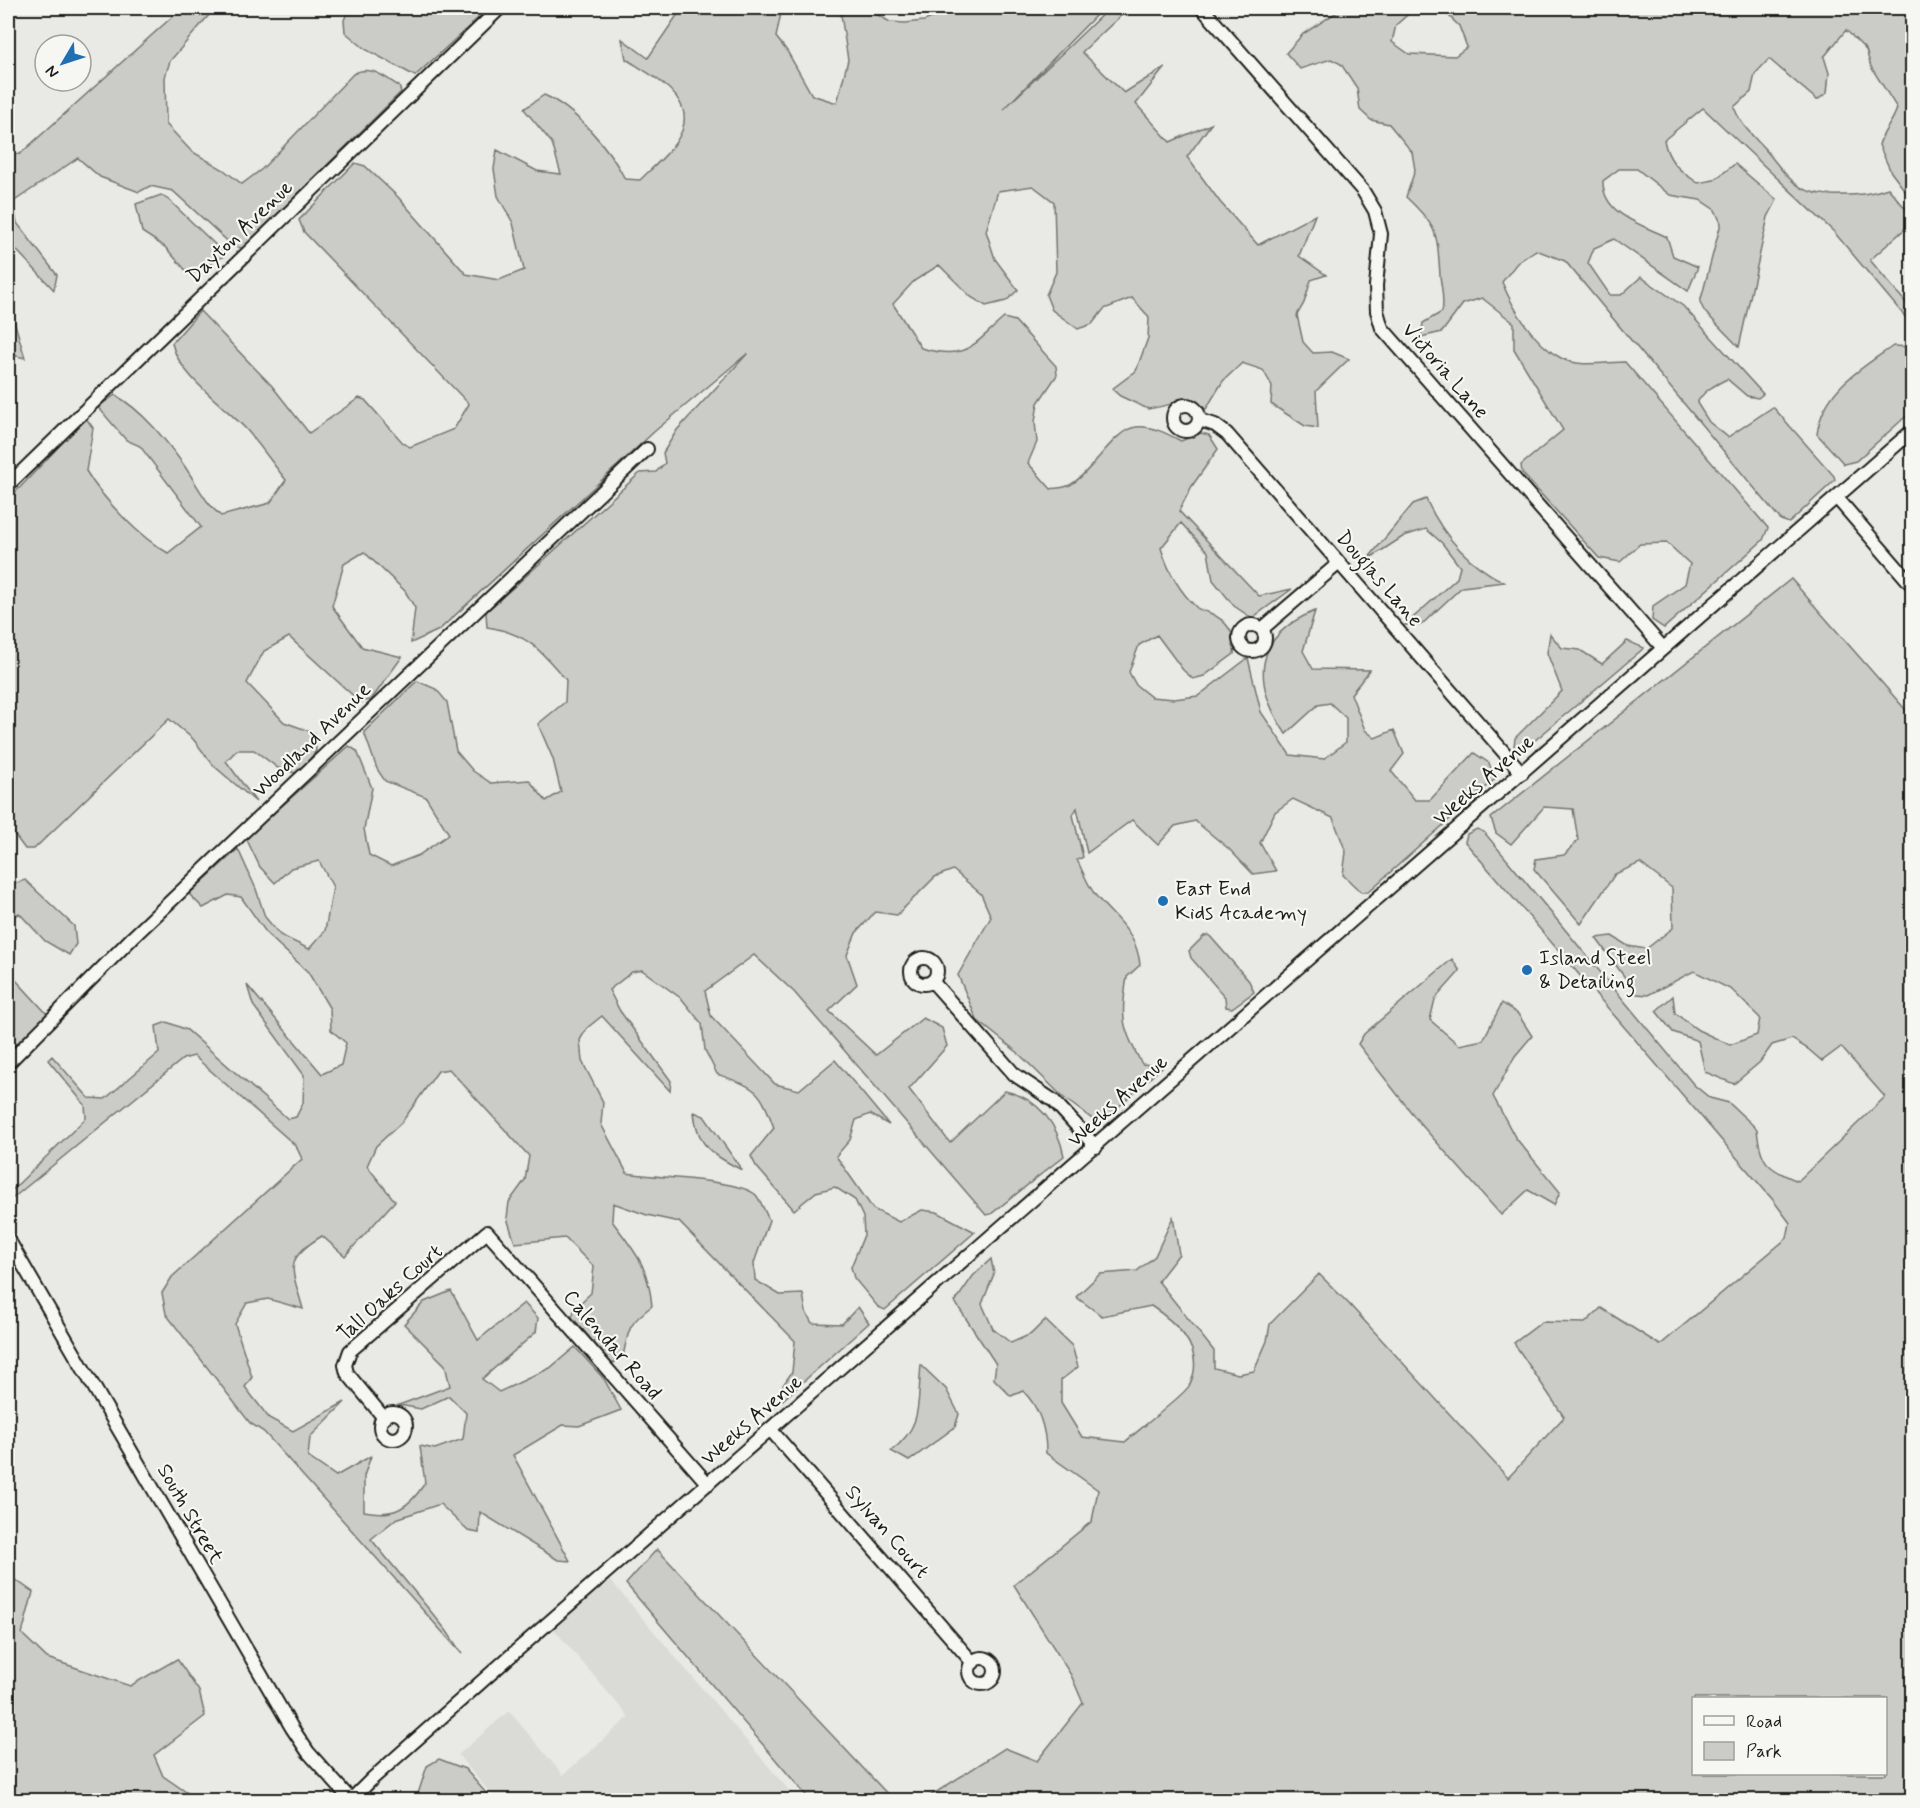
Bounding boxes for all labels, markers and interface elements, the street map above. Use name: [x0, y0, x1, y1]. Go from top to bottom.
north arrow: [33, 33, 93, 93]
text: N: [41, 61, 64, 82]
street label: Dayton Avenue: [181, 174, 299, 290]
street label: Victoria Lane: [1395, 317, 1495, 425]
street label: Douglas Lane: [1328, 525, 1429, 635]
street label: Woodland Avenue: [247, 676, 377, 804]
street label: Weeks Avenue: [1427, 728, 1541, 832]
place label: East End Kids Academy: [1175, 875, 1307, 927]
marker: East End Kids Academy: [1156, 894, 1170, 908]
place label: Island Steel & Detailing: [1539, 944, 1651, 998]
marker: Island Steel & Detailing: [1520, 963, 1534, 977]
street label: Weeks Avenue: [1062, 1048, 1174, 1154]
street label: Tall Oaks Court: [331, 1238, 449, 1348]
street label: Calendar Road: [556, 1284, 668, 1406]
street label: Weeks Avenue: [695, 1368, 809, 1472]
street label: South Street: [150, 1459, 230, 1570]
street label: Sylvan Court: [839, 1479, 936, 1585]
legend: [1692, 1697, 1887, 1775]
text: Road: [1746, 1710, 1782, 1734]
text: Park: [1746, 1740, 1782, 1764]

